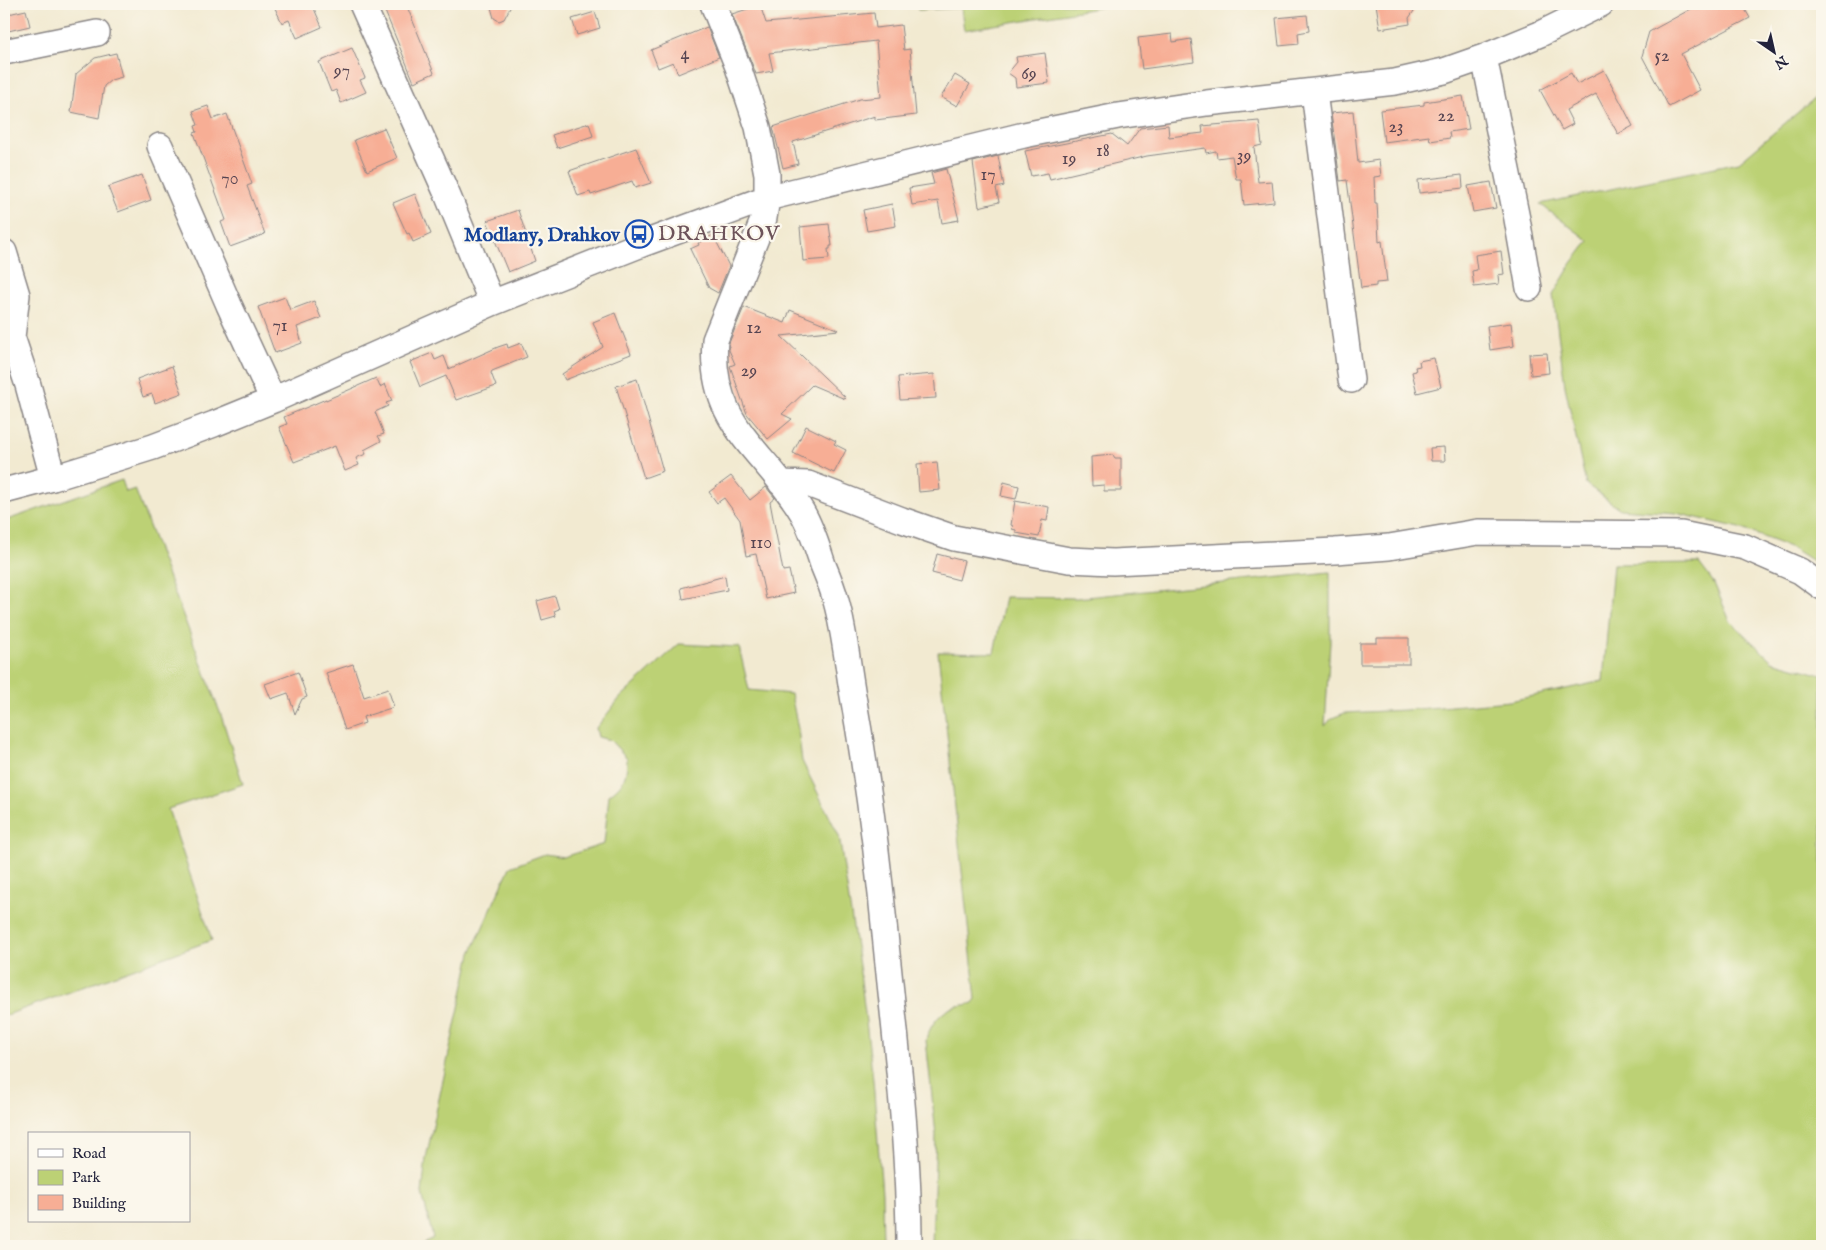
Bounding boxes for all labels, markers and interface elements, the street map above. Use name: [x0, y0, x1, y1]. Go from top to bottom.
north arrow: [1748, 28, 1798, 78]
house number: 4: [681, 43, 690, 66]
house number: 52: [1655, 45, 1669, 68]
text: N: [1771, 51, 1792, 73]
house number: 97: [333, 60, 350, 83]
house number: 69: [1021, 63, 1037, 86]
house number: 22: [1438, 105, 1454, 128]
house number: 23: [1388, 116, 1404, 139]
house number: 18: [1096, 140, 1110, 163]
house number: 39: [1237, 145, 1251, 168]
house number: 19: [1062, 148, 1076, 171]
house number: 17: [980, 164, 996, 187]
house number: 70: [221, 168, 239, 191]
bus stop icon: Modlany, Drahkov: [624, 219, 654, 249]
district label: DRAHKOV: [658, 220, 780, 248]
place label: Modlany, Drahkov: [464, 223, 621, 248]
house number: 71: [272, 315, 288, 338]
house number: 12: [746, 317, 762, 340]
house number: 29: [741, 360, 757, 383]
house number: 110: [750, 532, 772, 555]
legend: [28, 1132, 190, 1222]
text: Road: [72, 1144, 107, 1163]
text: Park: [72, 1168, 102, 1187]
text: Building: [72, 1194, 127, 1213]

